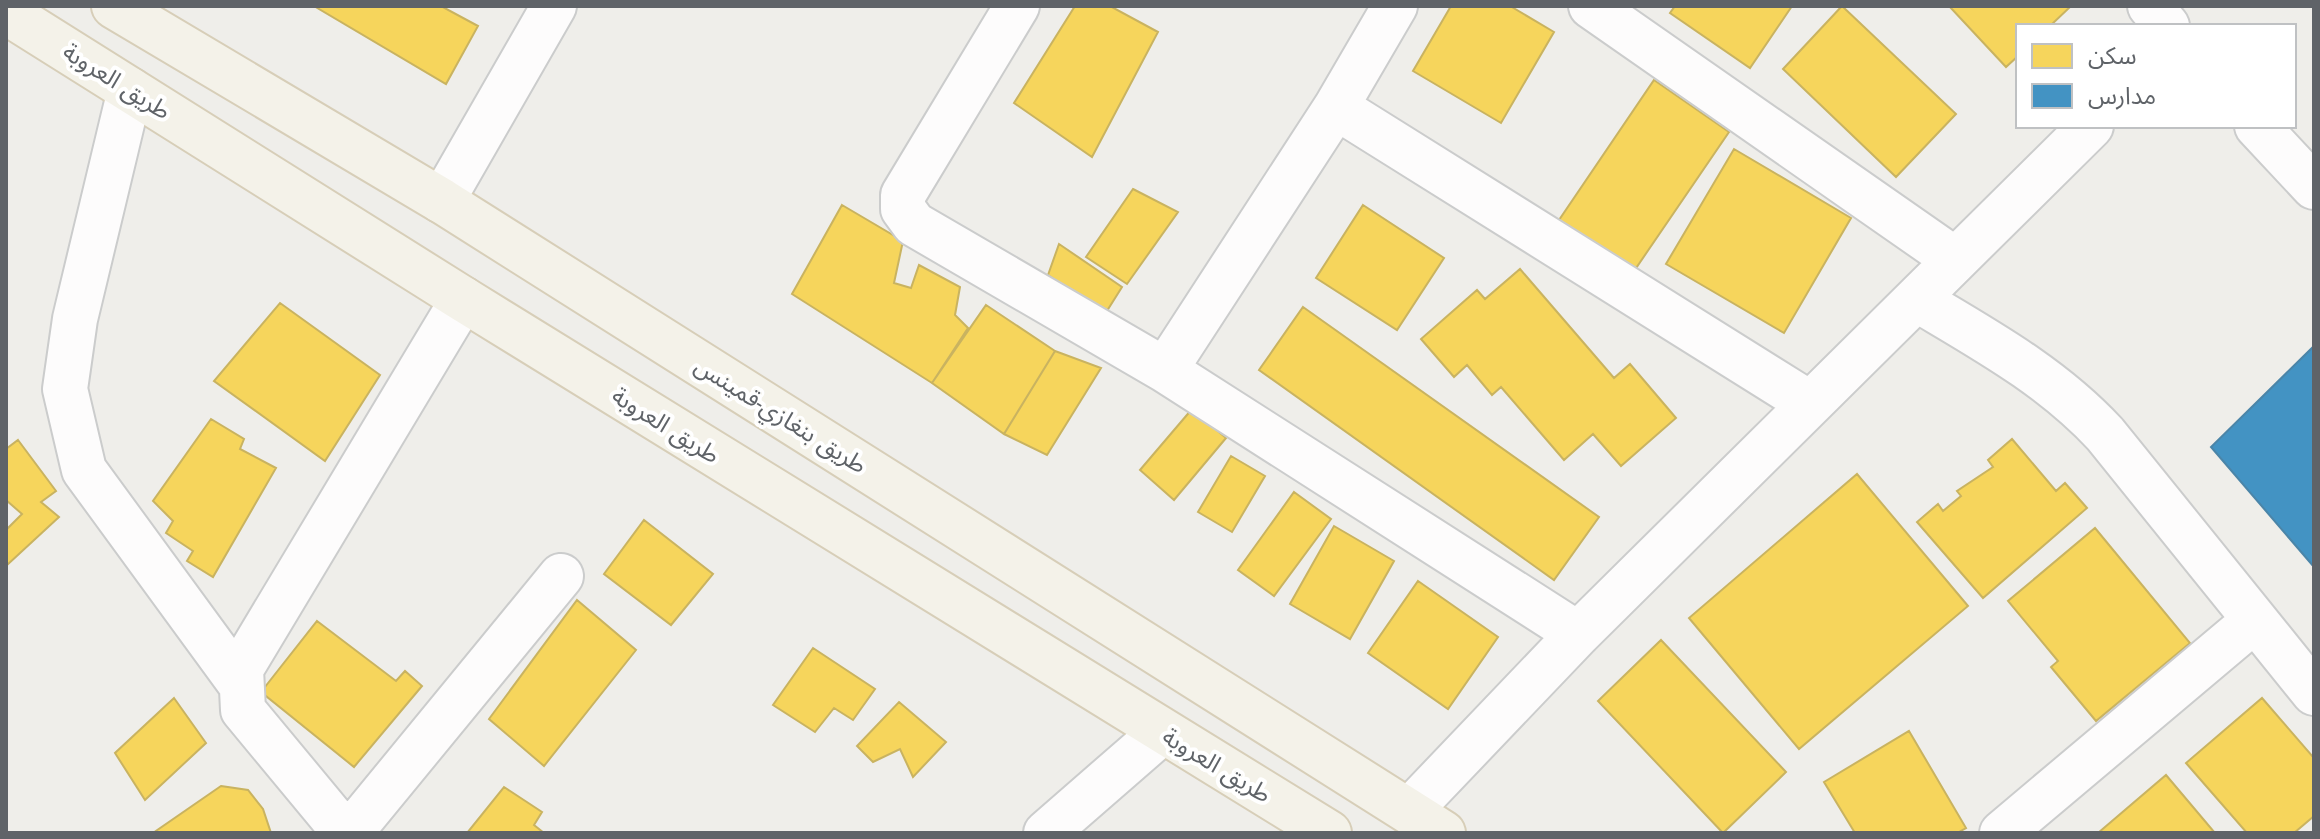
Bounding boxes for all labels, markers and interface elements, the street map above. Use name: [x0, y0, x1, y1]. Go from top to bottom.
legend: [2016, 24, 2296, 128]
street label: طريق العروبة: [56, 34, 178, 128]
text: سكن: [2088, 38, 2137, 73]
text: مدارس: [2088, 78, 2156, 113]
street label: طريق بنغازي-قمينس: [687, 348, 874, 483]
street label: طريق العروبة: [605, 378, 727, 472]
street label: طريق العروبة: [1156, 719, 1278, 811]

